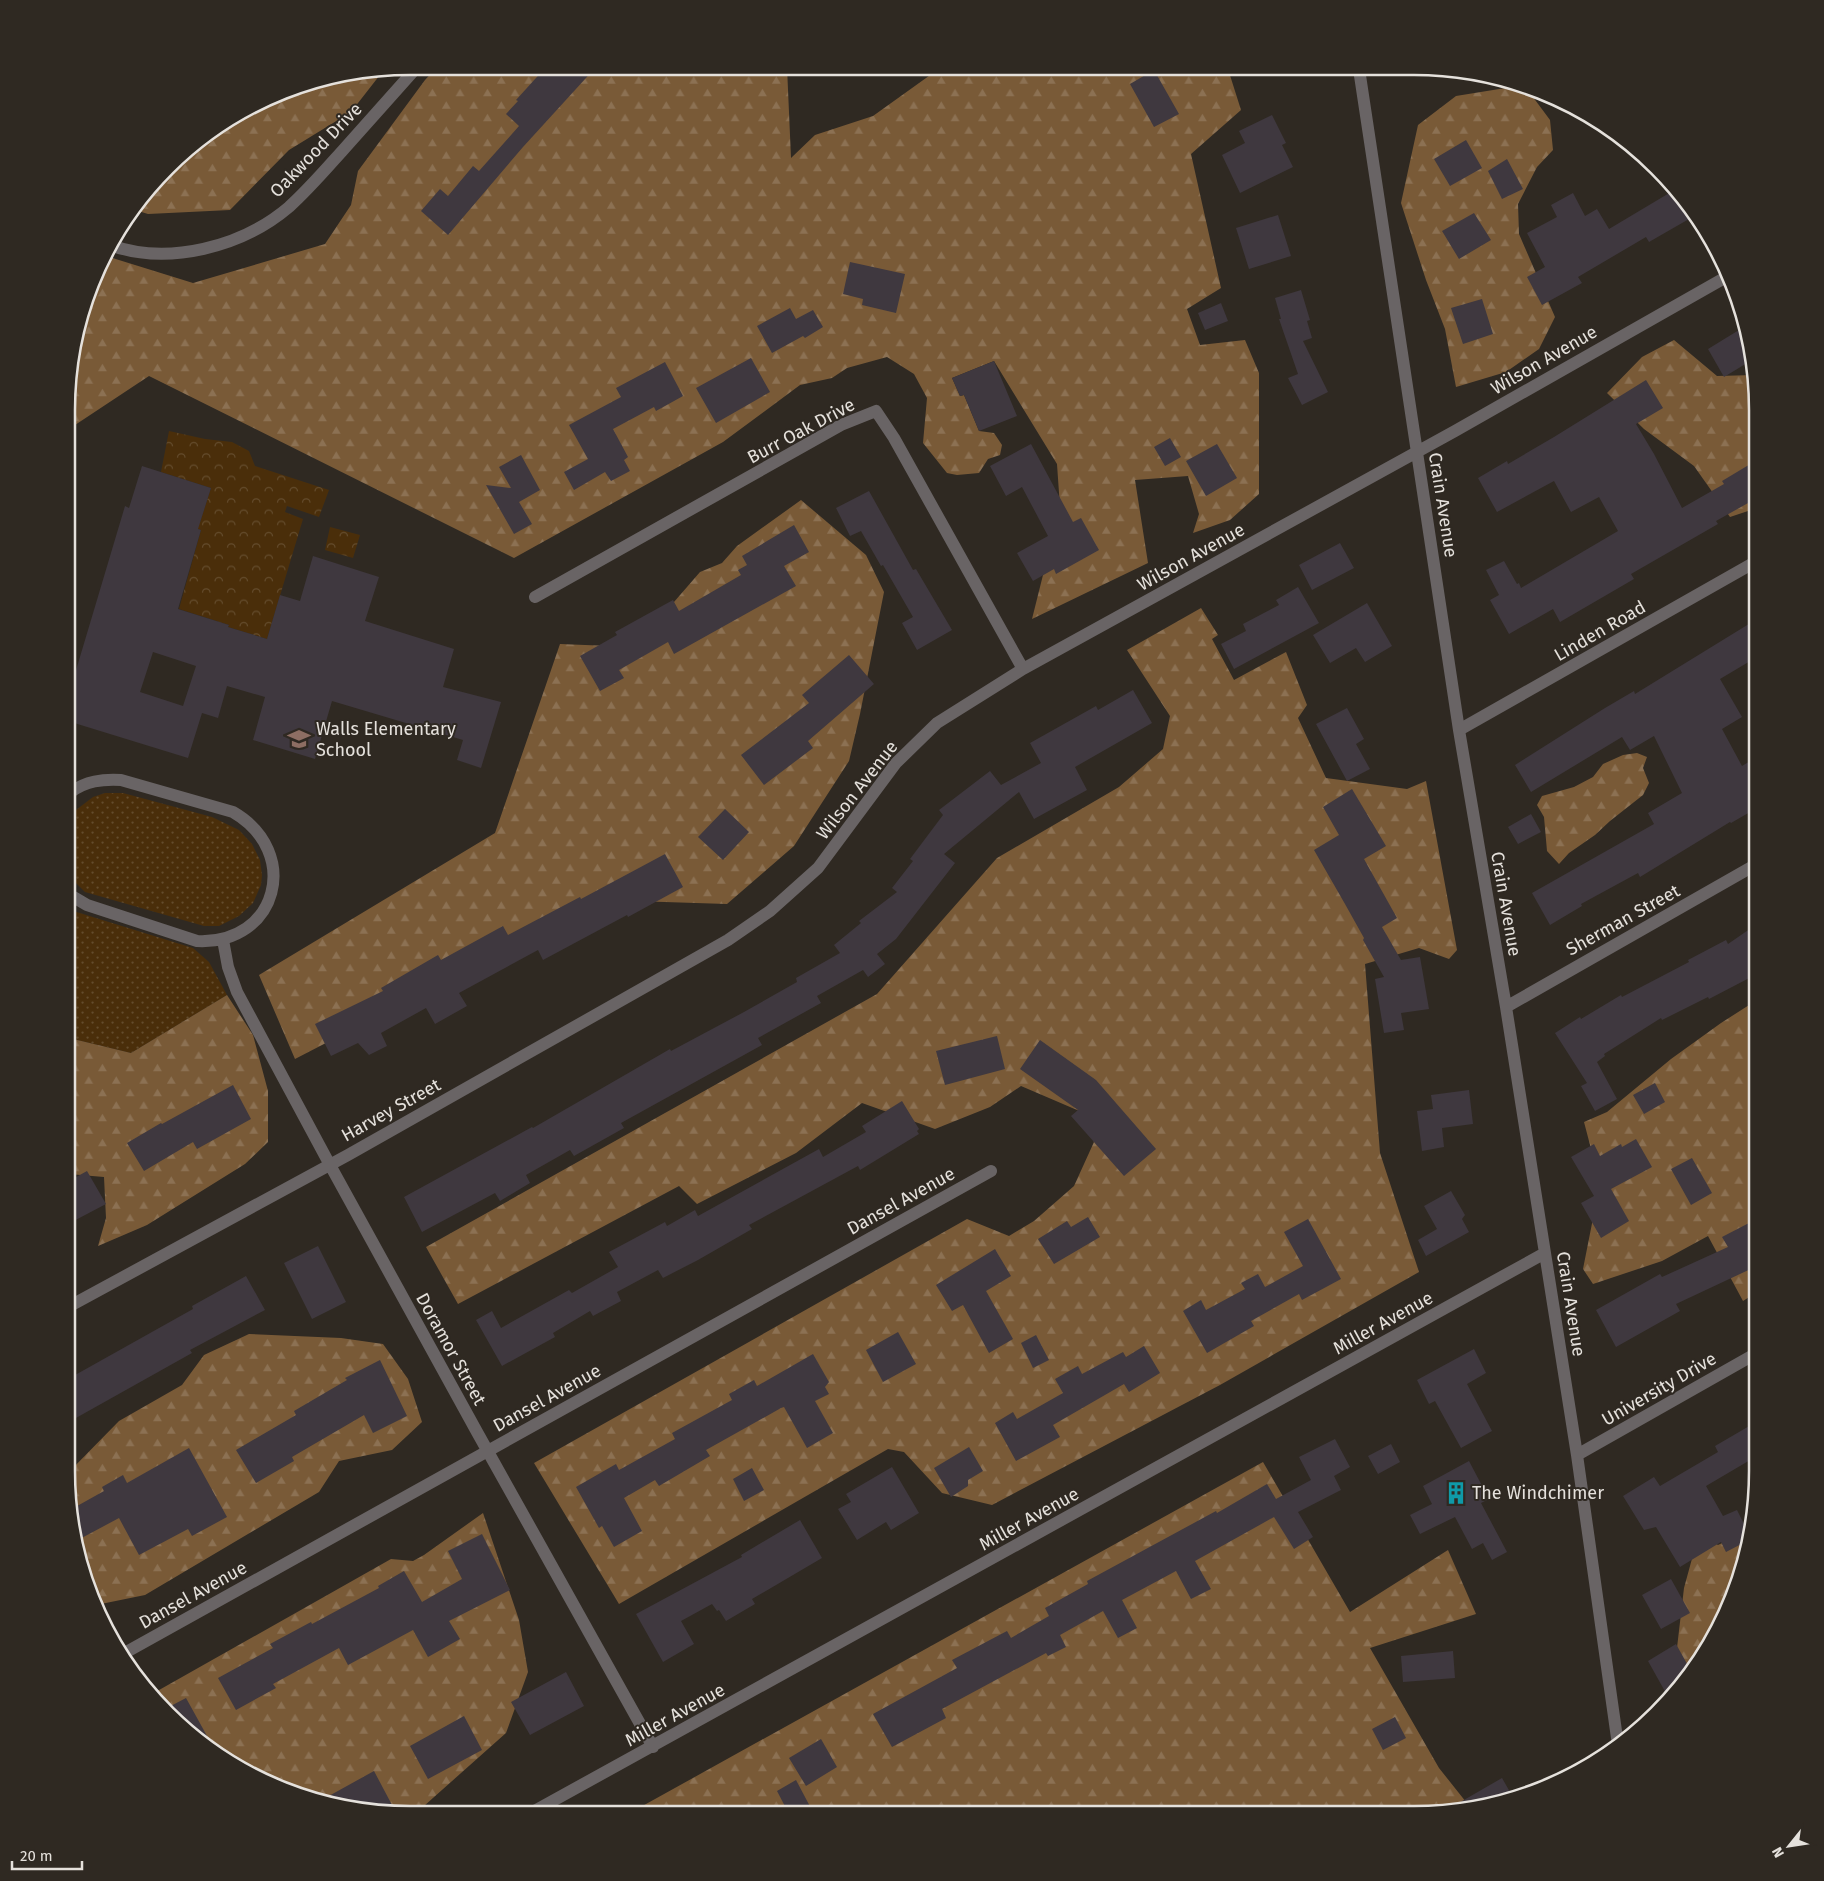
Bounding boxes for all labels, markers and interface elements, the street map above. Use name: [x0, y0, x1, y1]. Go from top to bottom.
street label: Oakwood Drive: [265, 98, 367, 202]
street label: Wilson Avenue: [1487, 321, 1601, 399]
street label: Burr Oak Drive: [744, 394, 858, 468]
street label: Crain Avenue: [1424, 451, 1462, 559]
street label: Wilson Avenue: [1134, 518, 1248, 596]
street label: Linden Road: [1550, 596, 1650, 666]
place label: Walls Elementary School: [316, 718, 456, 761]
school or university icon: Walls Elementary School: [286, 726, 312, 752]
street label: Wilson Avenue: [812, 736, 902, 844]
street label: Crain Avenue: [1486, 850, 1526, 958]
street label: Sherman Street: [1562, 879, 1684, 960]
street label: Harvey Street: [338, 1073, 445, 1146]
street label: Dansel Avenue: [843, 1162, 959, 1240]
street label: Crain Avenue: [1552, 1250, 1590, 1358]
street label: Miller Avenue: [1329, 1287, 1437, 1359]
street label: Doramor Street: [411, 1289, 491, 1409]
street label: University Drive: [1598, 1347, 1720, 1431]
street label: Dansel Avenue: [489, 1359, 605, 1437]
building icon: The Windchimer: [1443, 1480, 1469, 1506]
place label: The Windchimer: [1472, 1482, 1604, 1504]
street label: Miller Avenue: [975, 1483, 1083, 1555]
street label: Dansel Avenue: [135, 1556, 251, 1634]
street label: Miller Avenue: [621, 1679, 729, 1751]
north arrow: [1764, 1821, 1814, 1871]
scale bar: [12, 1838, 82, 1870]
text: N: [1768, 1844, 1788, 1861]
text: 20 m: [20, 1847, 53, 1865]

